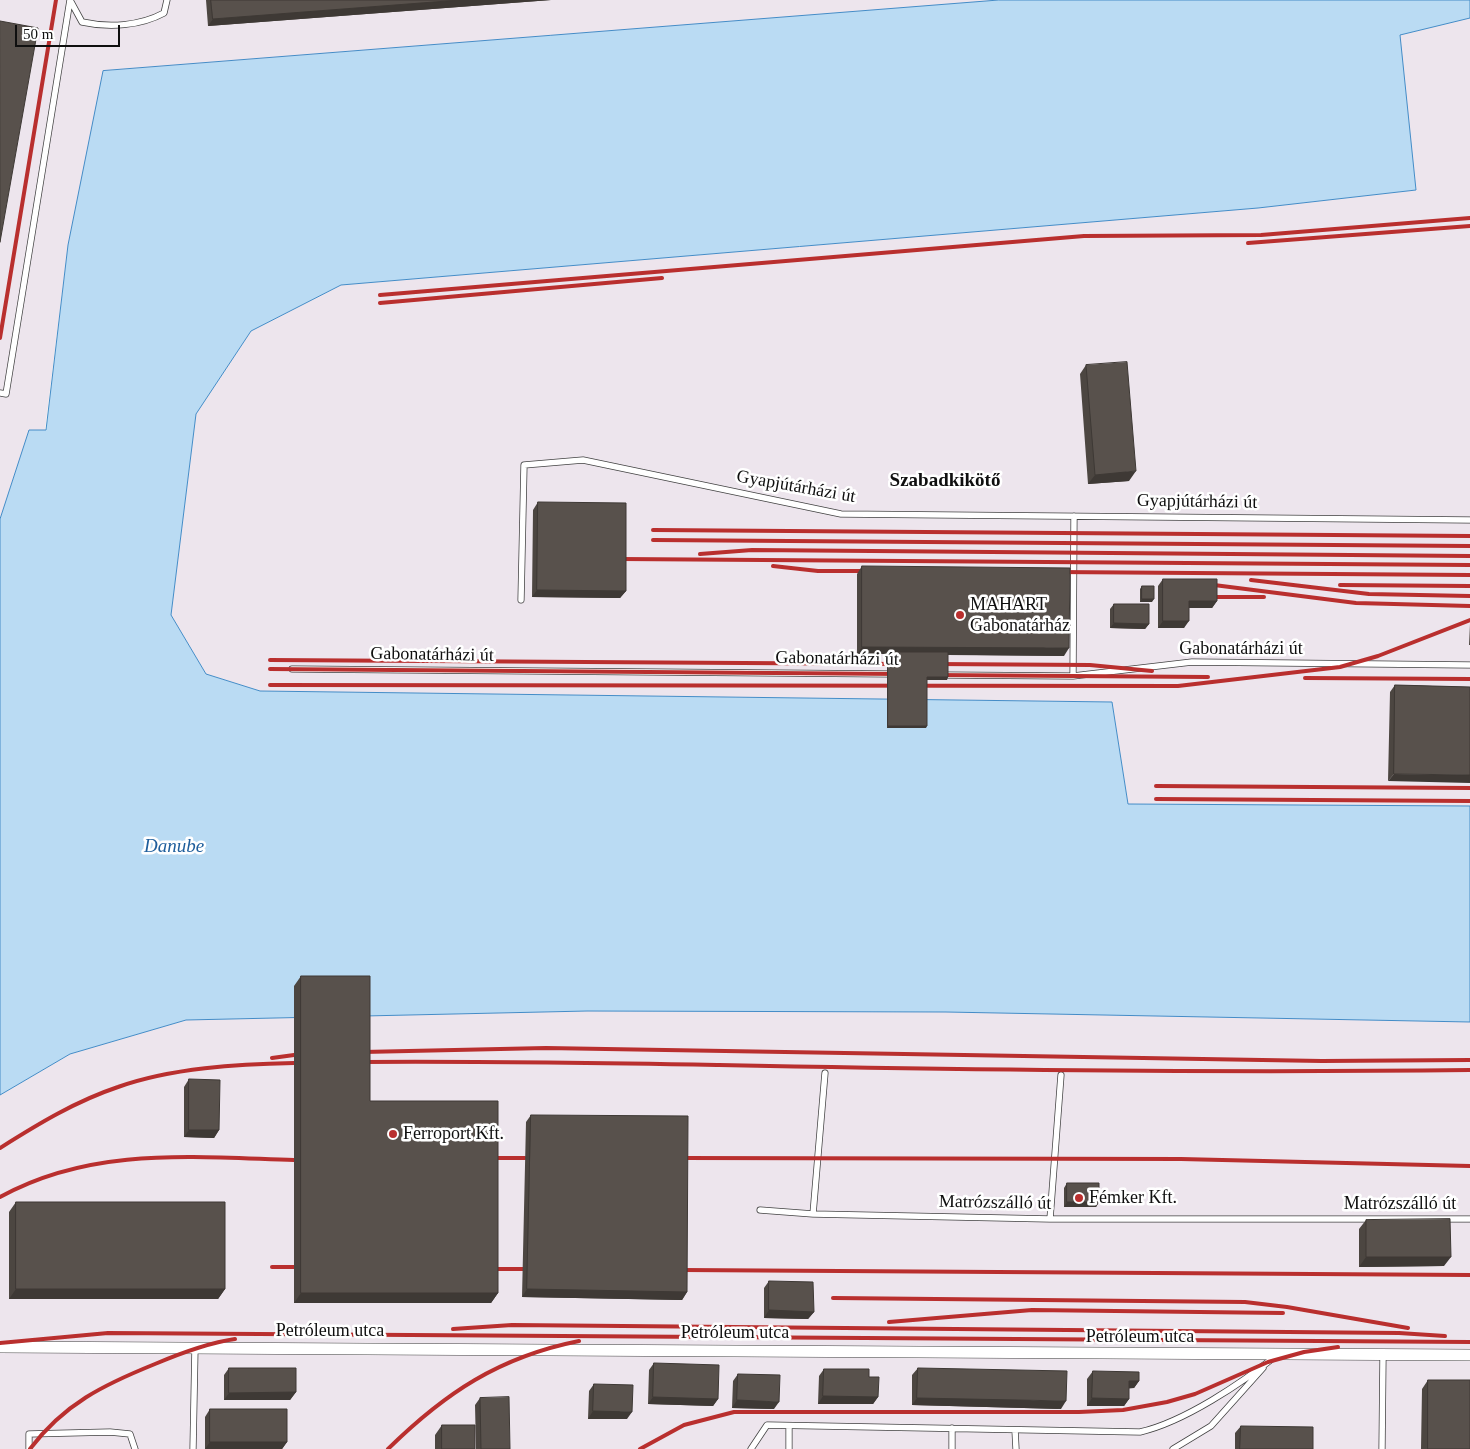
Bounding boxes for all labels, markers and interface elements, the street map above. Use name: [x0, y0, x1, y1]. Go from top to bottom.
scale bar: [18, 15, 122, 47]
text: 50 m: [23, 26, 53, 42]
street label: Gyapjútárházi út: [735, 466, 857, 508]
district label: Szabadkikötő: [890, 470, 1000, 492]
street label: Gyapjútárházi út: [1137, 490, 1257, 514]
place label: MAHART Gabonatárház: [970, 594, 1070, 636]
marker: MAHART Gabonatárház: [954, 609, 966, 621]
street label: Gabonatárházi út: [1179, 638, 1303, 660]
street label: Gabonatárházi út: [370, 643, 494, 667]
street label: Gabonatárházi út: [775, 647, 899, 671]
water label: Danube: [144, 836, 204, 858]
place label: Ferroport Kft.: [403, 1123, 504, 1145]
marker: Ferroport Kft.: [387, 1128, 399, 1140]
place label: Fémker Kft.: [1089, 1187, 1177, 1209]
street label: Matrózszálló út: [939, 1191, 1051, 1215]
marker: Fémker Kft.: [1073, 1192, 1085, 1204]
street label: Matrózszálló út: [1344, 1193, 1456, 1215]
street label: Petróleum utca: [276, 1320, 384, 1342]
street label: Petróleum utca: [681, 1322, 789, 1344]
street label: Petróleum utca: [1086, 1326, 1194, 1348]

